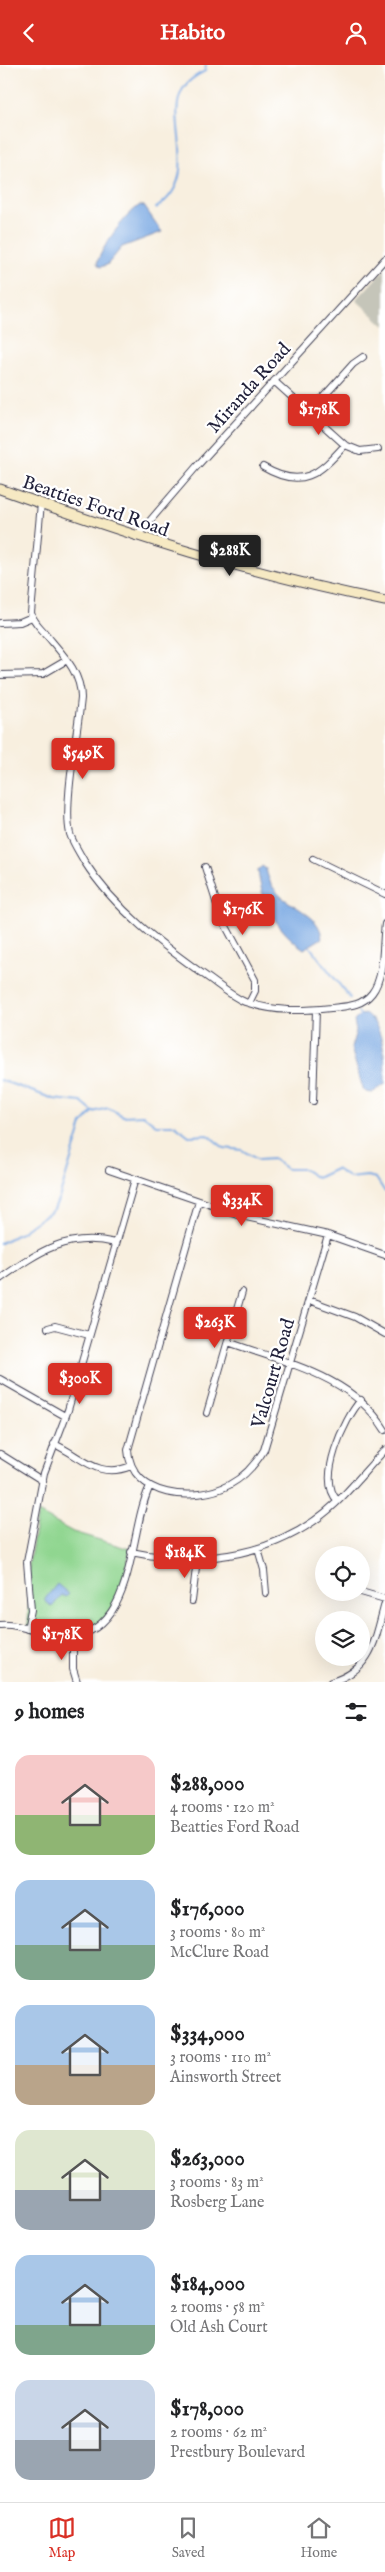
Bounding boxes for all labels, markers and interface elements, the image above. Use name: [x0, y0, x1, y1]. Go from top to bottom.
icon: back: [15, 19, 43, 47]
text: Habito: [160, 19, 225, 47]
icon: person: [342, 19, 370, 47]
street label: Miranda Road: [203, 337, 297, 439]
pin: $178K: [284, 393, 354, 436]
text: $178K: [299, 400, 339, 420]
street label: Beatties Ford Road: [19, 471, 173, 543]
pin: $288K: [195, 535, 265, 577]
text: $288K: [210, 541, 250, 561]
pin: $549K: [48, 737, 118, 780]
text: $549K: [63, 744, 103, 764]
pin: $176K: [208, 893, 278, 936]
text: $176K: [223, 900, 263, 920]
pin: $334K: [207, 1185, 277, 1227]
text: $334K: [222, 1191, 262, 1211]
pin: $263K: [180, 1307, 250, 1349]
text: $263K: [195, 1313, 235, 1333]
street label: Valcourt Road: [246, 1315, 301, 1432]
pin: $300K: [45, 1363, 115, 1405]
text: $300K: [59, 1369, 101, 1389]
pin: $184K: [150, 1537, 220, 1579]
text: $184K: [165, 1543, 205, 1563]
map controls: [315, 1546, 370, 1666]
button: locate: [315, 1546, 370, 1601]
button: layers: [315, 1611, 370, 1666]
pin: $178K: [27, 1619, 97, 1661]
text: $178K: [42, 1625, 82, 1645]
icon: filters: [342, 1698, 370, 1726]
text: 9 homes: [15, 1699, 84, 1726]
text: $288,000: [170, 1771, 244, 1798]
icon: home: [55, 1775, 115, 1835]
text: 4 rooms · 120 m²: [170, 1798, 275, 1818]
text: Beatties Ford Road: [170, 1818, 299, 1838]
text: $176,000: [170, 1896, 245, 1923]
icon: home: [55, 1900, 115, 1960]
text: 3 rooms · 80 m²: [170, 1923, 266, 1943]
text: McClure Road: [170, 1943, 269, 1963]
text: $334,000: [170, 2021, 245, 2048]
icon: home: [55, 2025, 115, 2085]
text: 3 rooms · 110 m²: [170, 2048, 271, 2068]
text: Ainsworth Street: [170, 2068, 281, 2088]
text: $263,000: [170, 2146, 245, 2173]
icon: home: [55, 2150, 115, 2210]
text: 3 rooms · 83 m²: [170, 2173, 264, 2193]
text: Rosberg Lane: [170, 2193, 264, 2213]
text: $184,000: [170, 2271, 245, 2298]
icon: home: [55, 2275, 115, 2335]
text: 2 rooms · 58 m²: [170, 2298, 265, 2318]
text: Old Ash Court: [170, 2318, 268, 2338]
text: $178,000: [170, 2396, 244, 2423]
icon: home: [55, 2400, 115, 2460]
text: 2 rooms · 62 m²: [170, 2423, 267, 2443]
text: Prestbury Boulevard: [170, 2443, 305, 2463]
tab: Map: [48, 2514, 76, 2562]
tab: Saved: [172, 2514, 205, 2562]
tab: Home: [301, 2514, 337, 2562]

